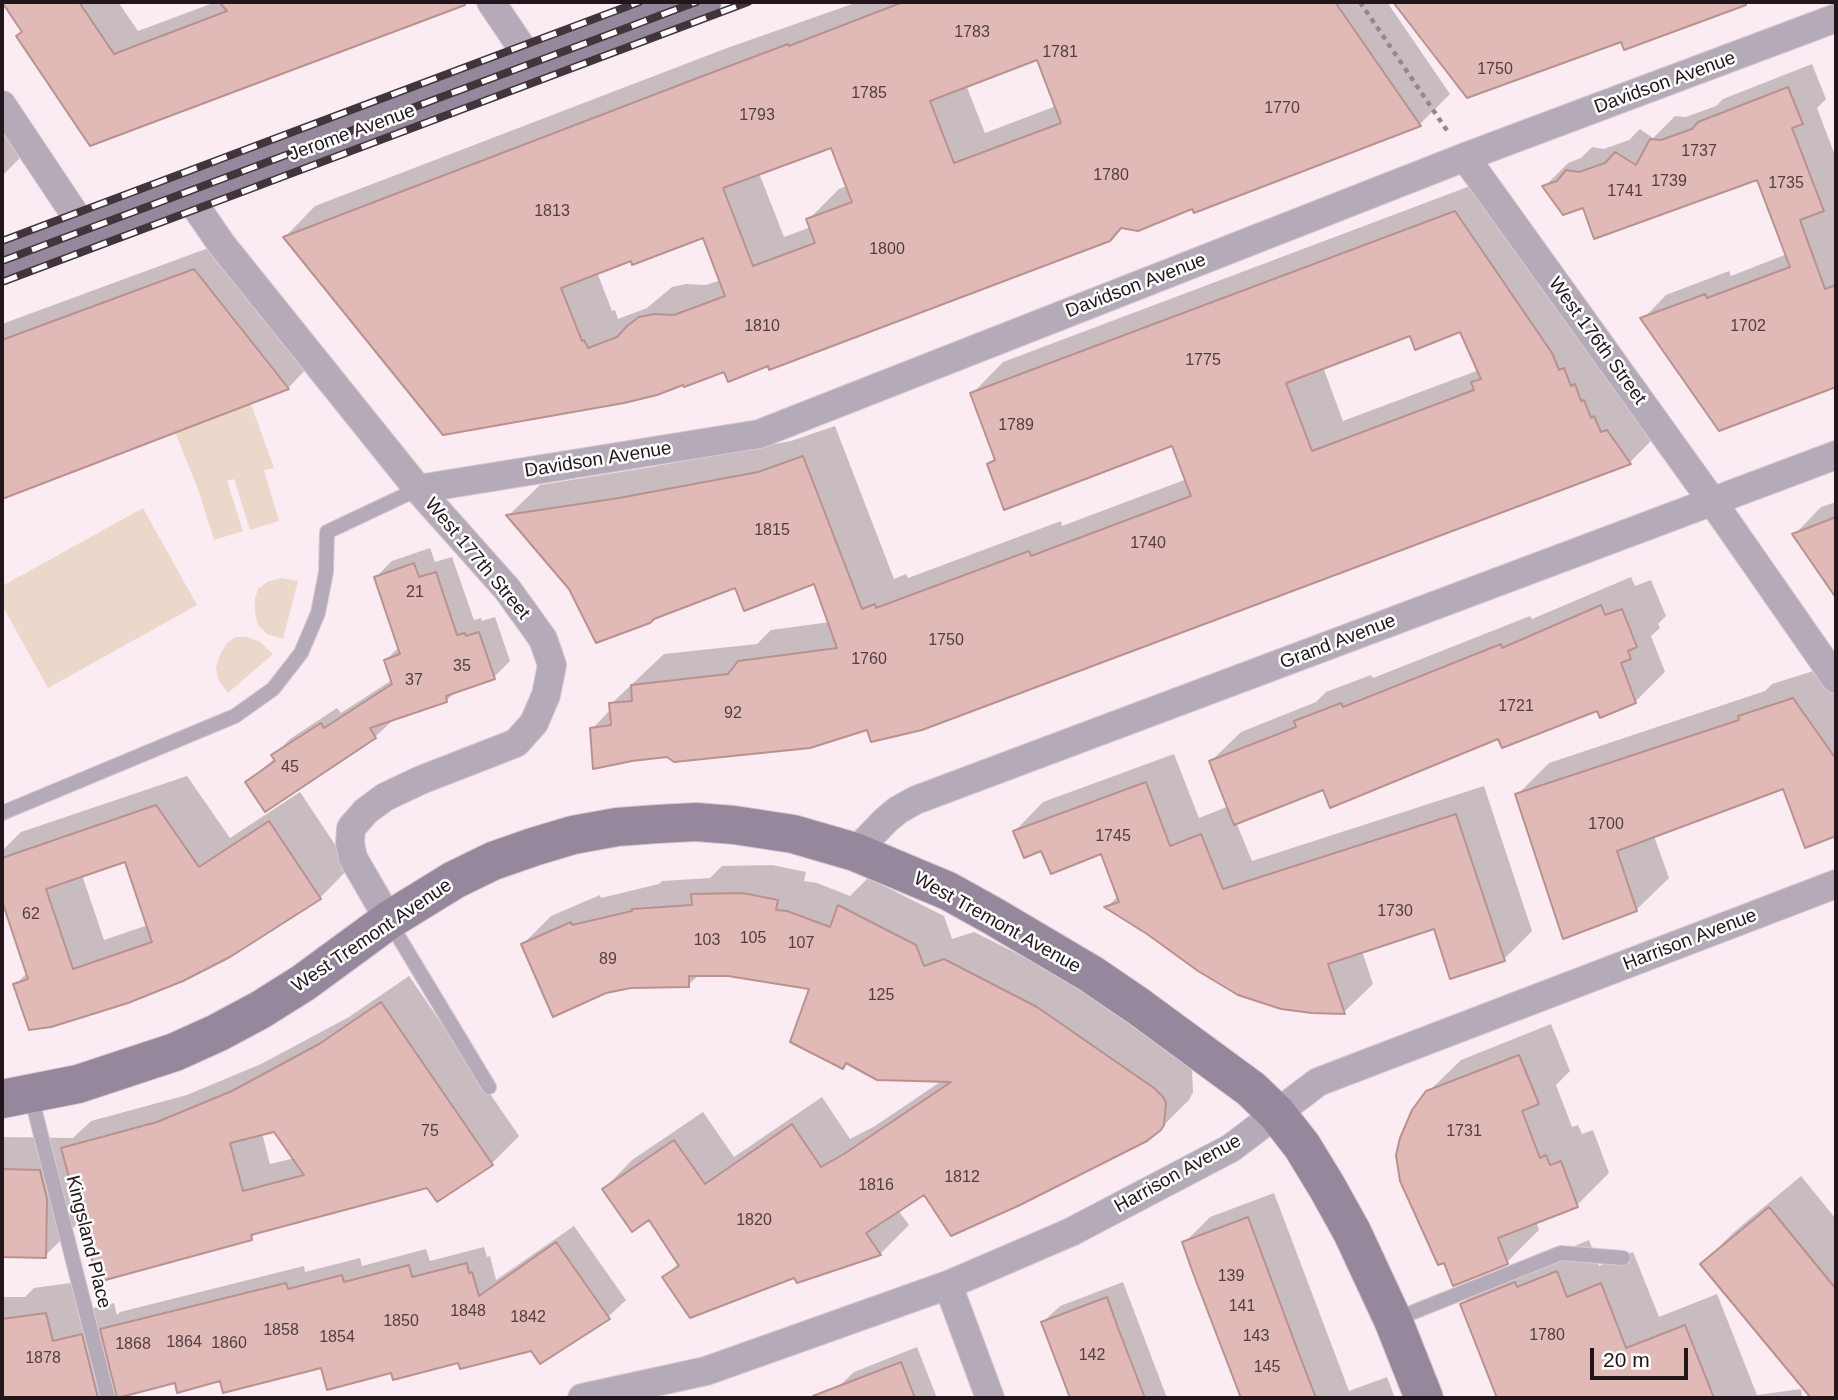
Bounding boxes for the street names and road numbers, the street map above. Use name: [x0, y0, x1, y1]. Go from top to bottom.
street label: Davidson Avenue: [1591, 47, 1739, 119]
street label: Jerome Avenue: [286, 100, 418, 166]
street label: Davidson Avenue: [1063, 249, 1209, 323]
street label: West 176th Street: [1543, 273, 1651, 409]
street label: Davidson Avenue: [523, 437, 673, 483]
street label: West 177th Street: [420, 494, 534, 624]
street label: Grand Avenue: [1277, 609, 1399, 675]
street label: West Tremont Avenue: [909, 868, 1085, 978]
street label: West Tremont Avenue: [288, 874, 456, 998]
street label: Harrison Avenue: [1620, 904, 1760, 976]
street label: Harrison Avenue: [1111, 1130, 1245, 1218]
street label: Kingsland Place: [60, 1173, 116, 1311]

